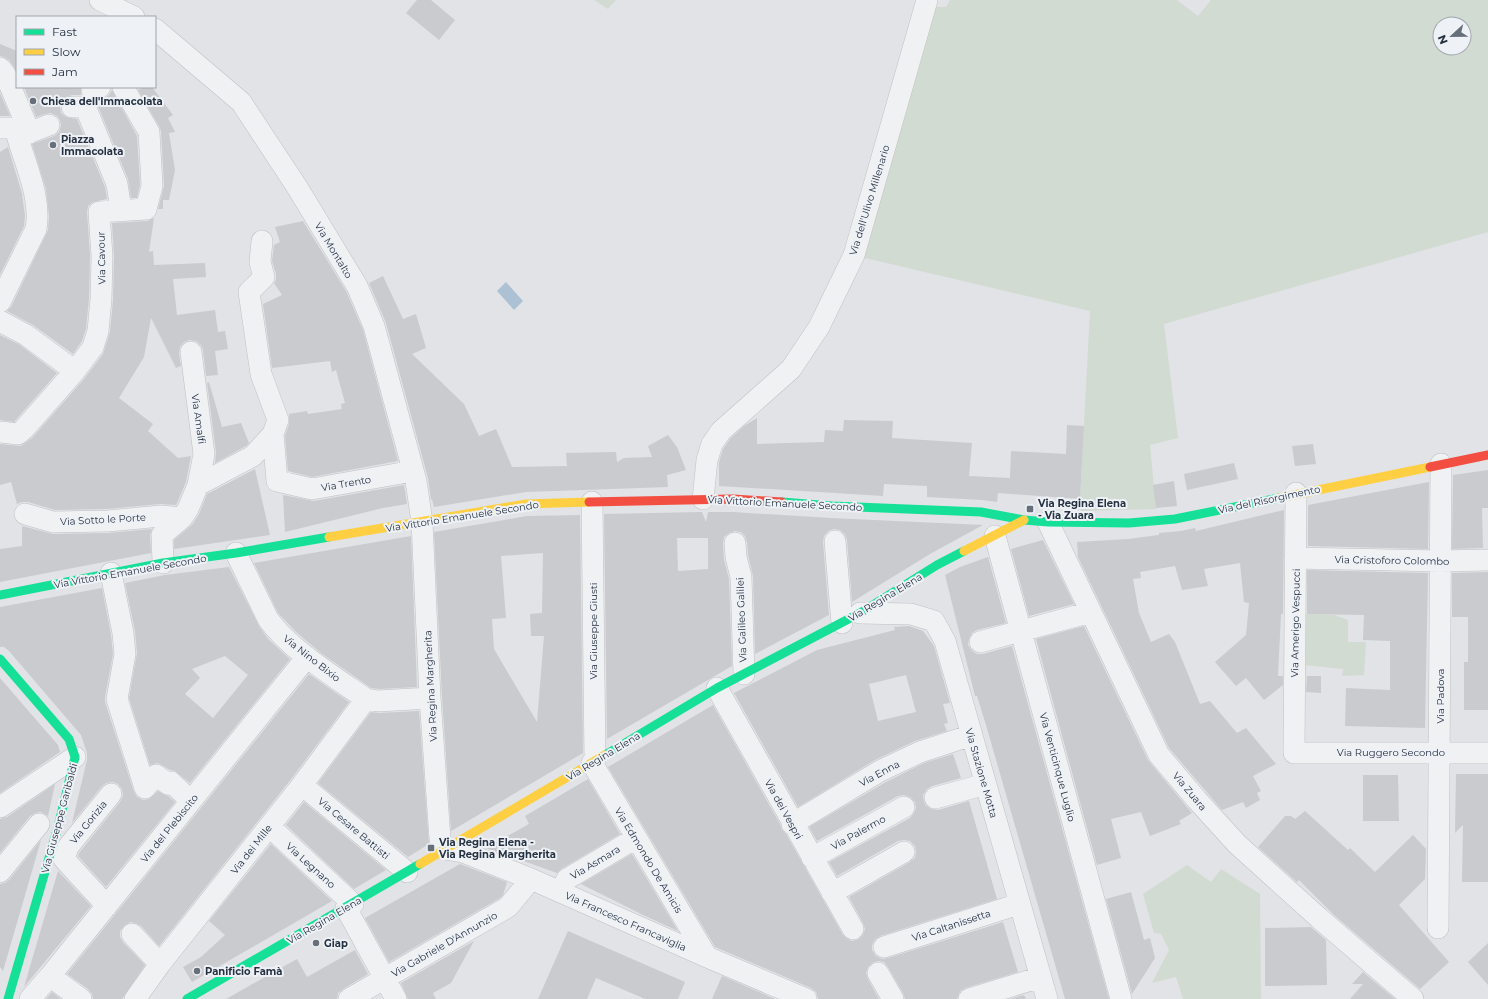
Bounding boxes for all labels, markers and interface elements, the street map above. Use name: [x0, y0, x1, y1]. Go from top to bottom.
legend: [16, 16, 156, 88]
north arrow: [1432, 16, 1472, 56]
text: Fast: [52, 24, 77, 39]
text: N: [1435, 33, 1451, 46]
text: Slow: [52, 44, 81, 59]
text: Jam: [51, 64, 78, 79]
place label: Chiesa dell'Immacolata: [41, 95, 163, 108]
marker: Chiesa dell'Immacolata: [28, 96, 38, 106]
place label: Piazza Immacolata: [61, 133, 123, 158]
marker: Piazza Immacolata: [48, 140, 58, 150]
street label: Via dell'Ulivo Millenario: [846, 143, 892, 257]
street label: Via Montalto: [312, 220, 355, 281]
street label: Via Cavour: [95, 231, 108, 285]
street label: Via Amalfi: [189, 393, 208, 445]
street label: Via Trento: [320, 473, 372, 494]
street label: Via del Risorgimento: [1217, 482, 1321, 517]
street label: Via Vittorio Emanuele Secondo: [707, 493, 863, 514]
place label: Via Regina Elena - Via Zuara: [1037, 497, 1126, 522]
street label: Via Vittorio Emanuele Secondo: [385, 498, 540, 535]
marker: Via Regina Elena - Via Zuara: [1025, 504, 1035, 514]
street label: Via Sotto le Porte: [60, 511, 146, 528]
street label: Via Vittorio Emanuele Secondo: [53, 552, 207, 591]
street label: Via Cristoforo Colombo: [1334, 553, 1450, 568]
street label: Via Amerigo Vespucci: [1288, 568, 1303, 678]
street label: Via Regina Elena: [846, 570, 925, 625]
street label: Via Galileo Galilei: [734, 577, 749, 663]
street label: Via Giuseppe Giusti: [587, 582, 600, 680]
street label: Via Regina Margherita: [421, 630, 440, 742]
street label: Via Nino Bixio: [280, 632, 343, 685]
street label: Via Padova: [1434, 669, 1447, 723]
street label: Via Venticinque Luglio: [1037, 711, 1078, 823]
street label: Via Stazione Motta: [962, 727, 1001, 820]
street label: Via Regina Elena: [564, 729, 643, 784]
street label: Via Ruggero Secondo: [1337, 746, 1445, 759]
street label: Via Enna: [857, 757, 902, 790]
street label: Via Giuseppe Garibaldi: [39, 762, 80, 875]
street label: Via Zuara: [1170, 769, 1210, 813]
street label: Via dei Vespri: [762, 777, 805, 842]
street label: Via del Plebiscito: [138, 791, 201, 865]
street label: Via Cesare Battisti: [315, 794, 392, 862]
street label: Via Gorizia: [67, 798, 110, 847]
street label: Via Edmondo De Amicis: [612, 805, 685, 916]
street label: Via Palermo: [829, 812, 888, 853]
street label: Via dei Mille: [228, 822, 275, 877]
place label: Via Regina Elena - Via Regina Margherita: [438, 836, 556, 861]
street label: Via Legnano: [283, 840, 338, 891]
street label: Via Asmara: [568, 842, 623, 882]
marker: Via Regina Elena - Via Regina Margherita: [426, 843, 436, 853]
street label: Via Francesco Francaviglia: [563, 889, 689, 954]
street label: Via Regina Elena: [285, 894, 364, 947]
street label: Via Caltanissetta: [910, 907, 992, 944]
street label: Via Gabriele D'Annunzio: [389, 909, 500, 980]
place label: Giap: [324, 937, 348, 950]
marker: Giap: [311, 938, 321, 948]
place label: Panificio Famà: [205, 965, 283, 978]
marker: Panificio Famà: [192, 966, 202, 976]

